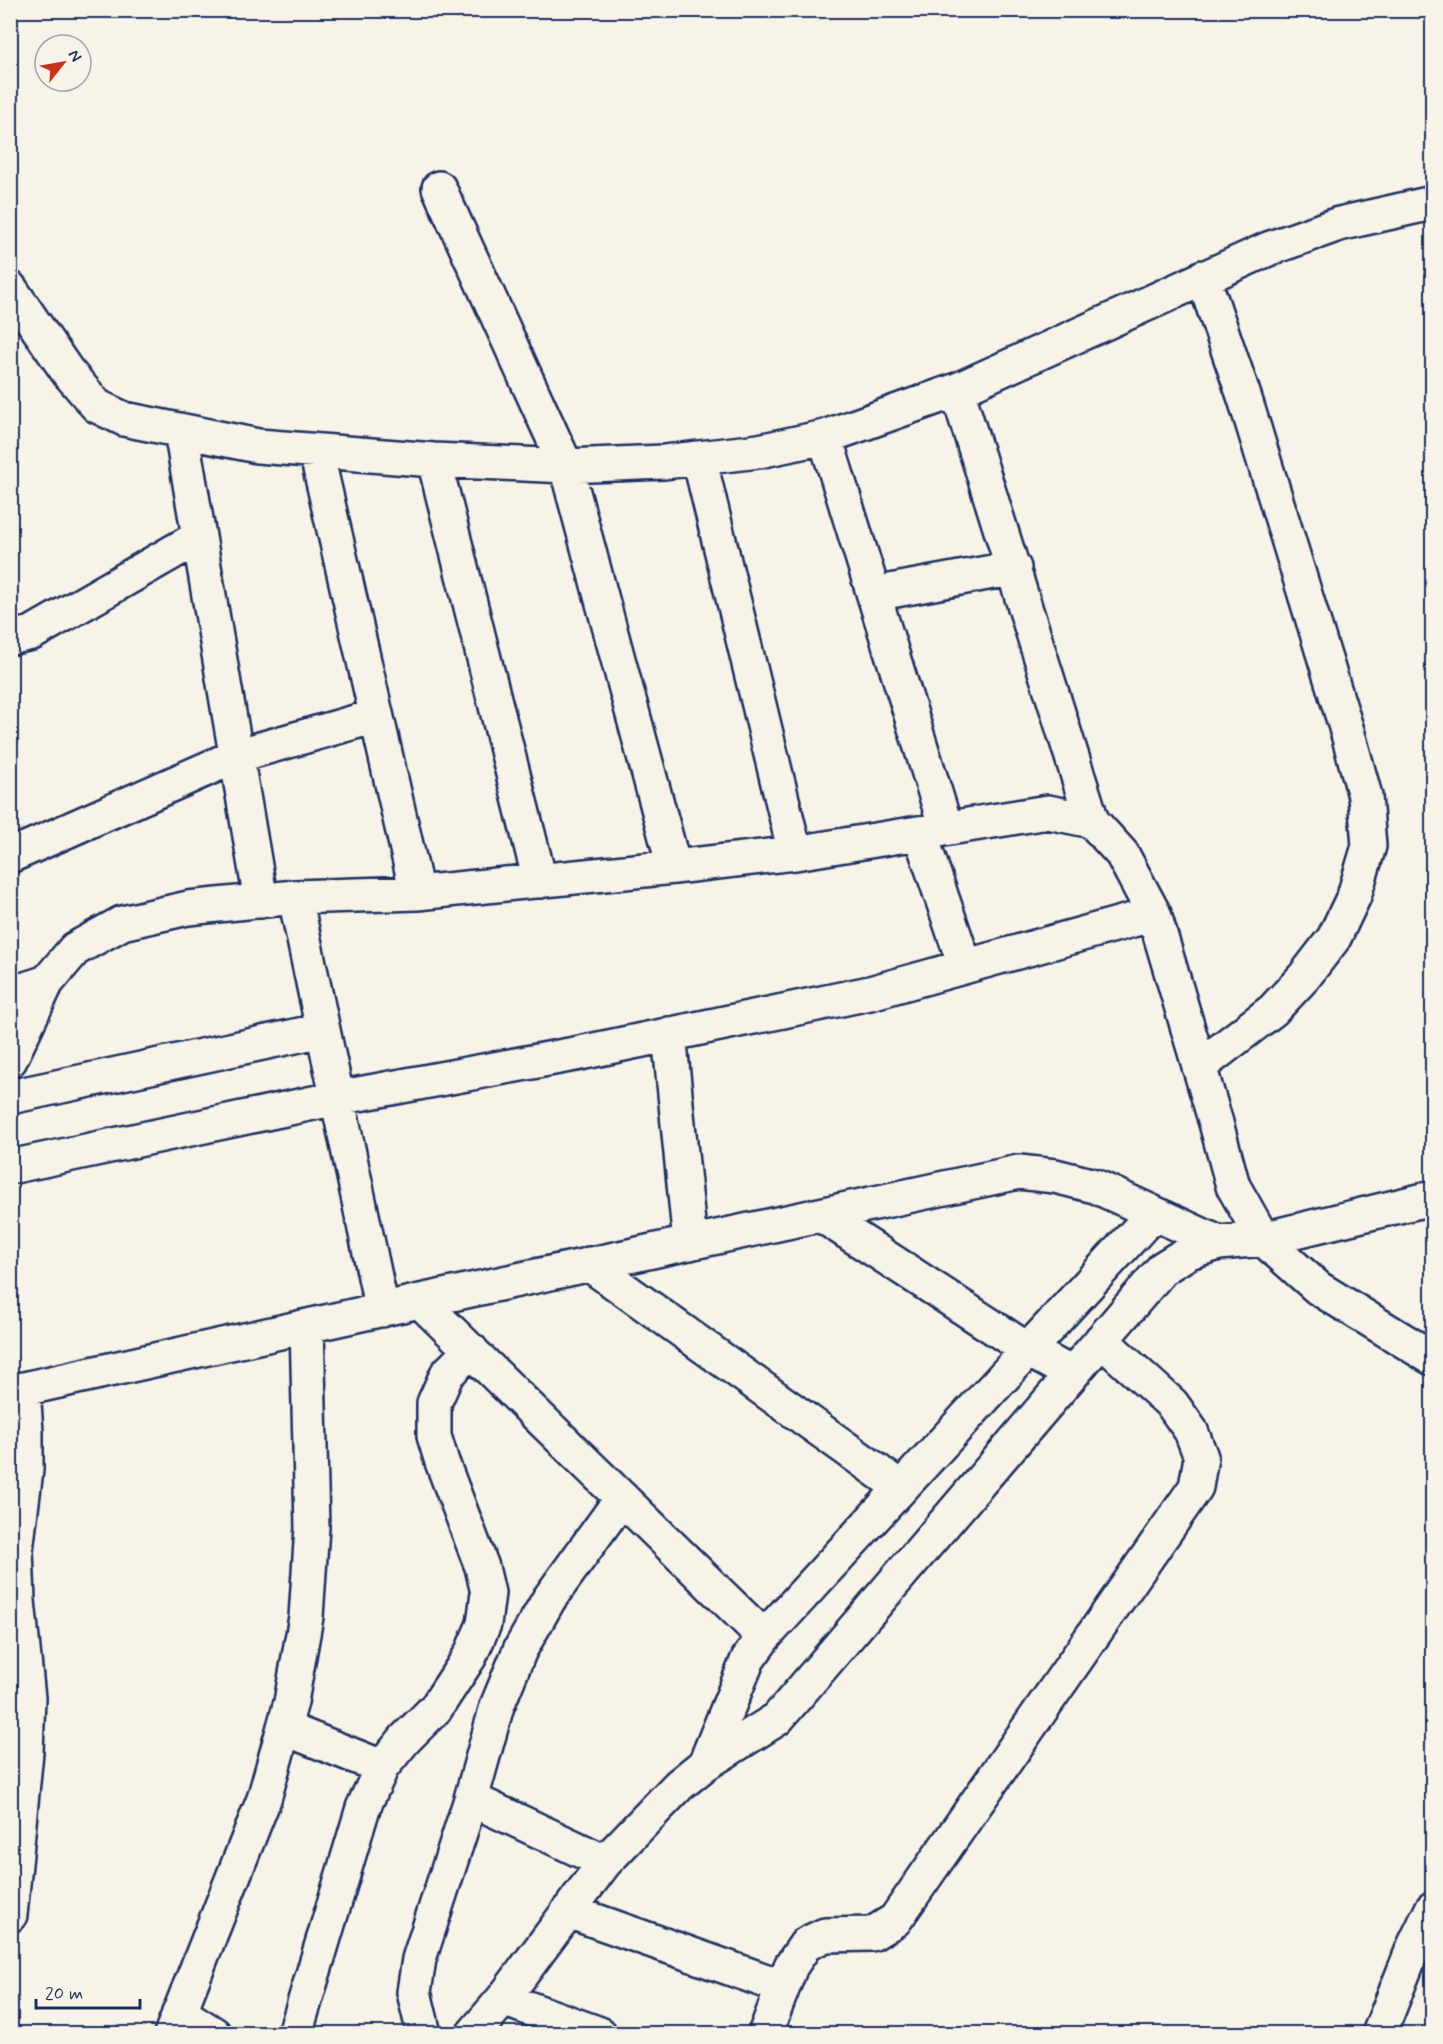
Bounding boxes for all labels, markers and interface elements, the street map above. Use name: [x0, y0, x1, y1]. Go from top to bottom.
north arrow: [33, 33, 93, 93]
text: N: [63, 46, 86, 66]
scale bar: [36, 1972, 140, 2010]
text: 20 m: [45, 1982, 83, 2006]

